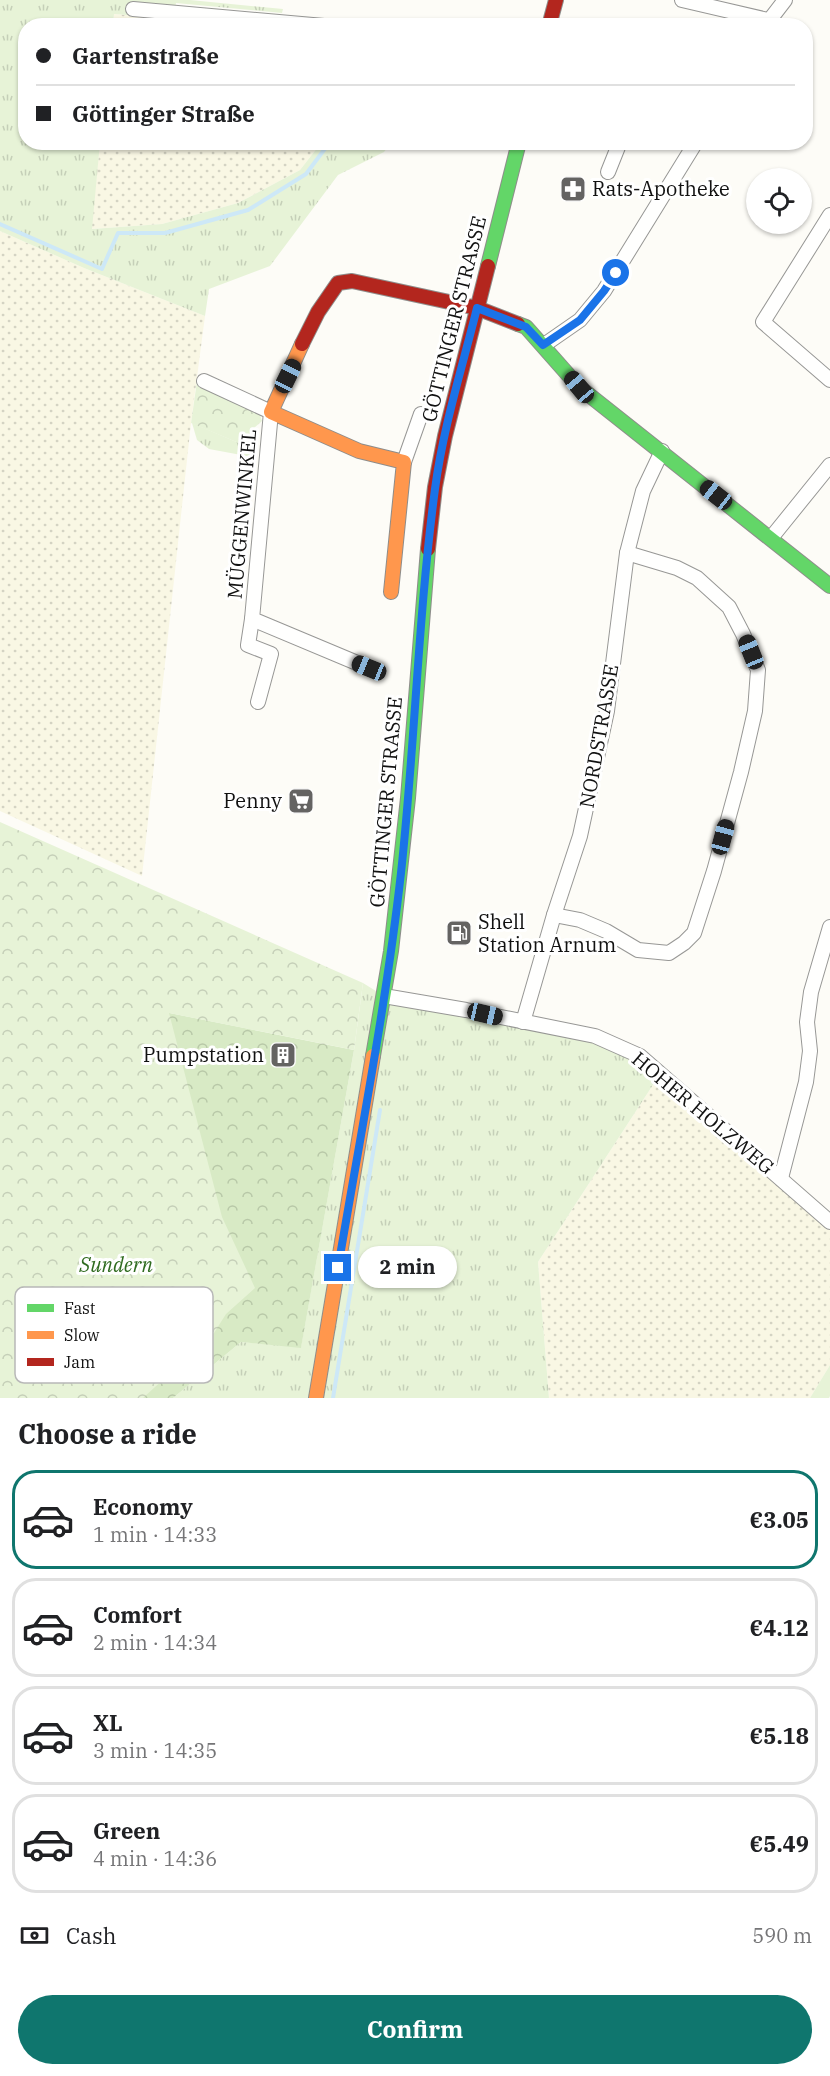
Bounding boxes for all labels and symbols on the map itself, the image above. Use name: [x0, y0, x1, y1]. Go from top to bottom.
pharmacy icon: Rats-Apotheke: [558, 174, 588, 204]
place label: Rats-Apotheke: [592, 175, 730, 202]
street label: GÖTTINGER STRASSE: [415, 213, 492, 425]
route start: [602, 259, 629, 286]
car: [272, 356, 304, 396]
car: [561, 367, 597, 407]
street label: MÜGGENWINKEL: [221, 428, 262, 600]
car: [696, 477, 736, 513]
car: [736, 632, 766, 672]
car: [349, 653, 389, 683]
street label: NORDSTRASSE: [573, 662, 624, 810]
street label: GÖTTINGER STRASSE: [363, 695, 408, 908]
supermarket icon: Penny: [286, 786, 316, 816]
place label: Penny: [223, 787, 282, 814]
car: [710, 817, 736, 857]
place label: Shell Station Arnum: [478, 908, 616, 958]
fuel station icon: Shell Station Arnum: [444, 918, 474, 948]
car: [465, 1001, 505, 1027]
building icon: Pumpstation: [268, 1040, 298, 1070]
place label: Pumpstation: [143, 1041, 264, 1068]
street label: HOHER HOLZWEG: [626, 1045, 780, 1180]
callout: 2 min: [359, 1247, 458, 1289]
park label: Sundern: [78, 1251, 153, 1278]
route end: [324, 1254, 351, 1281]
legend: [15, 1287, 213, 1383]
text: Fast: [64, 1298, 96, 1318]
text: Slow: [64, 1325, 100, 1345]
text: Jam: [64, 1352, 95, 1372]

